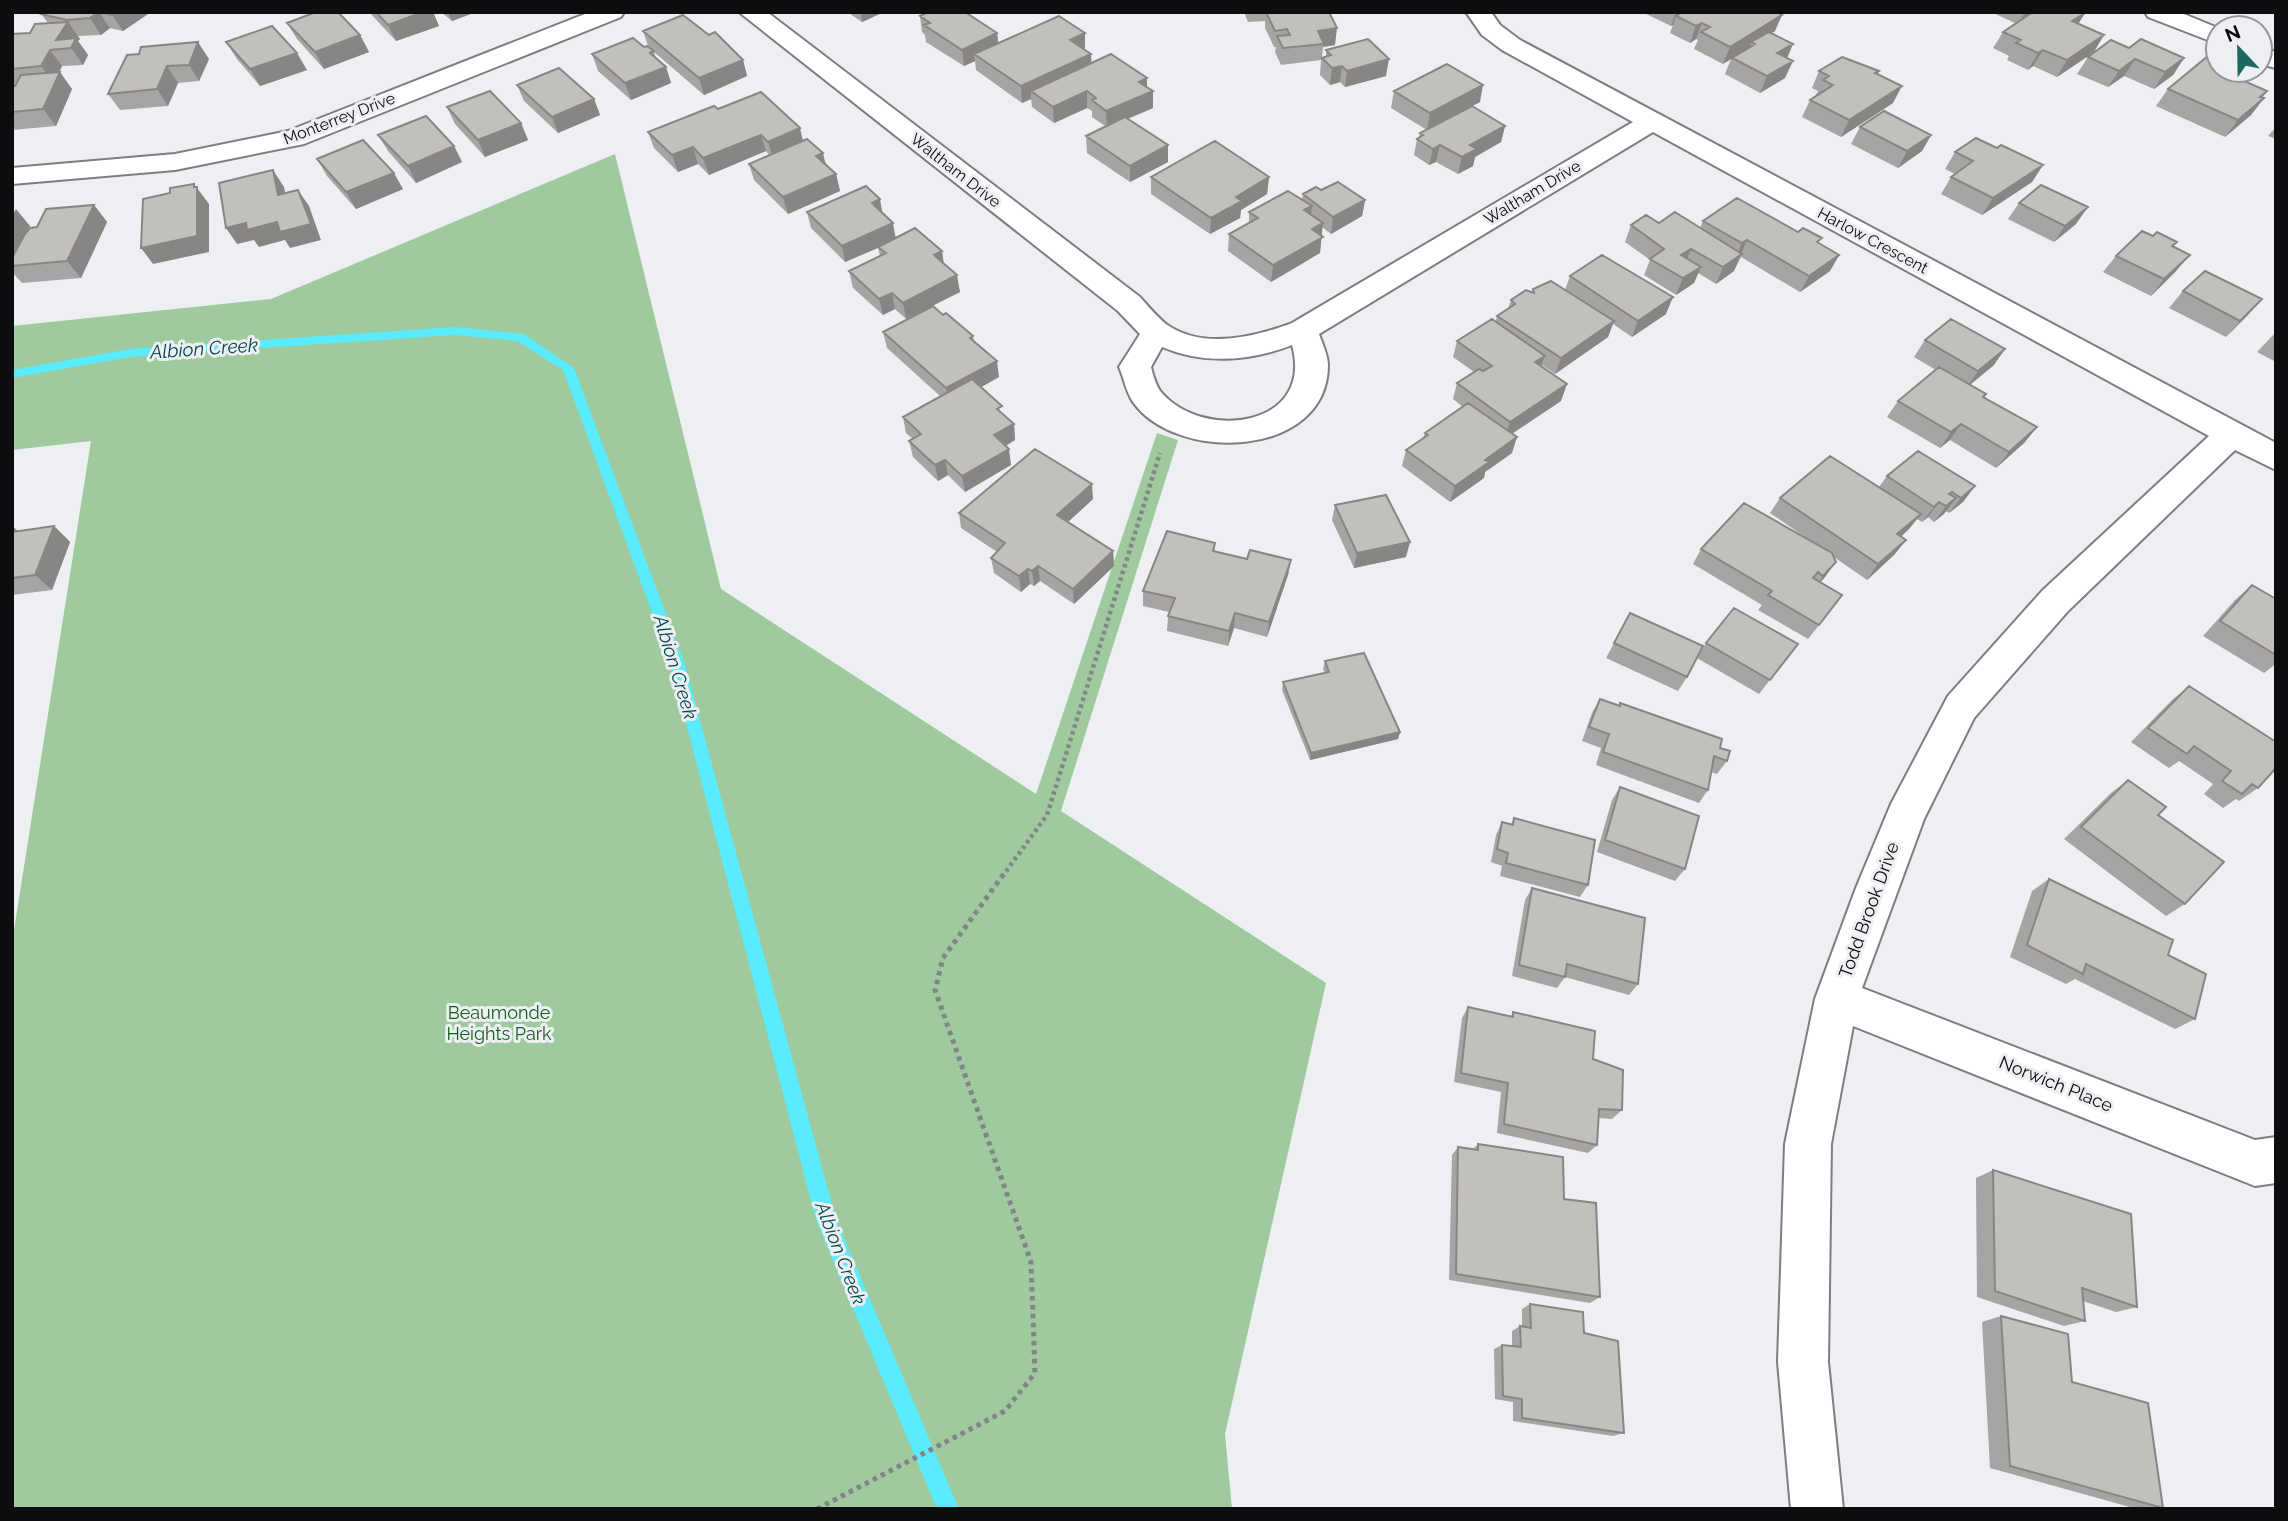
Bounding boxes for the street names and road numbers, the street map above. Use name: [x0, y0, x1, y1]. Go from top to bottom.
street label: Monterrey Drive: [281, 88, 398, 148]
street label: Waltham Drive: [907, 129, 1005, 212]
street label: Waltham Drive: [1481, 156, 1584, 229]
street label: Harlow Crescent: [1814, 203, 1932, 278]
street label: Todd Brook Drive: [1834, 839, 1903, 981]
street label: Norwich Place: [1996, 1051, 2116, 1116]

